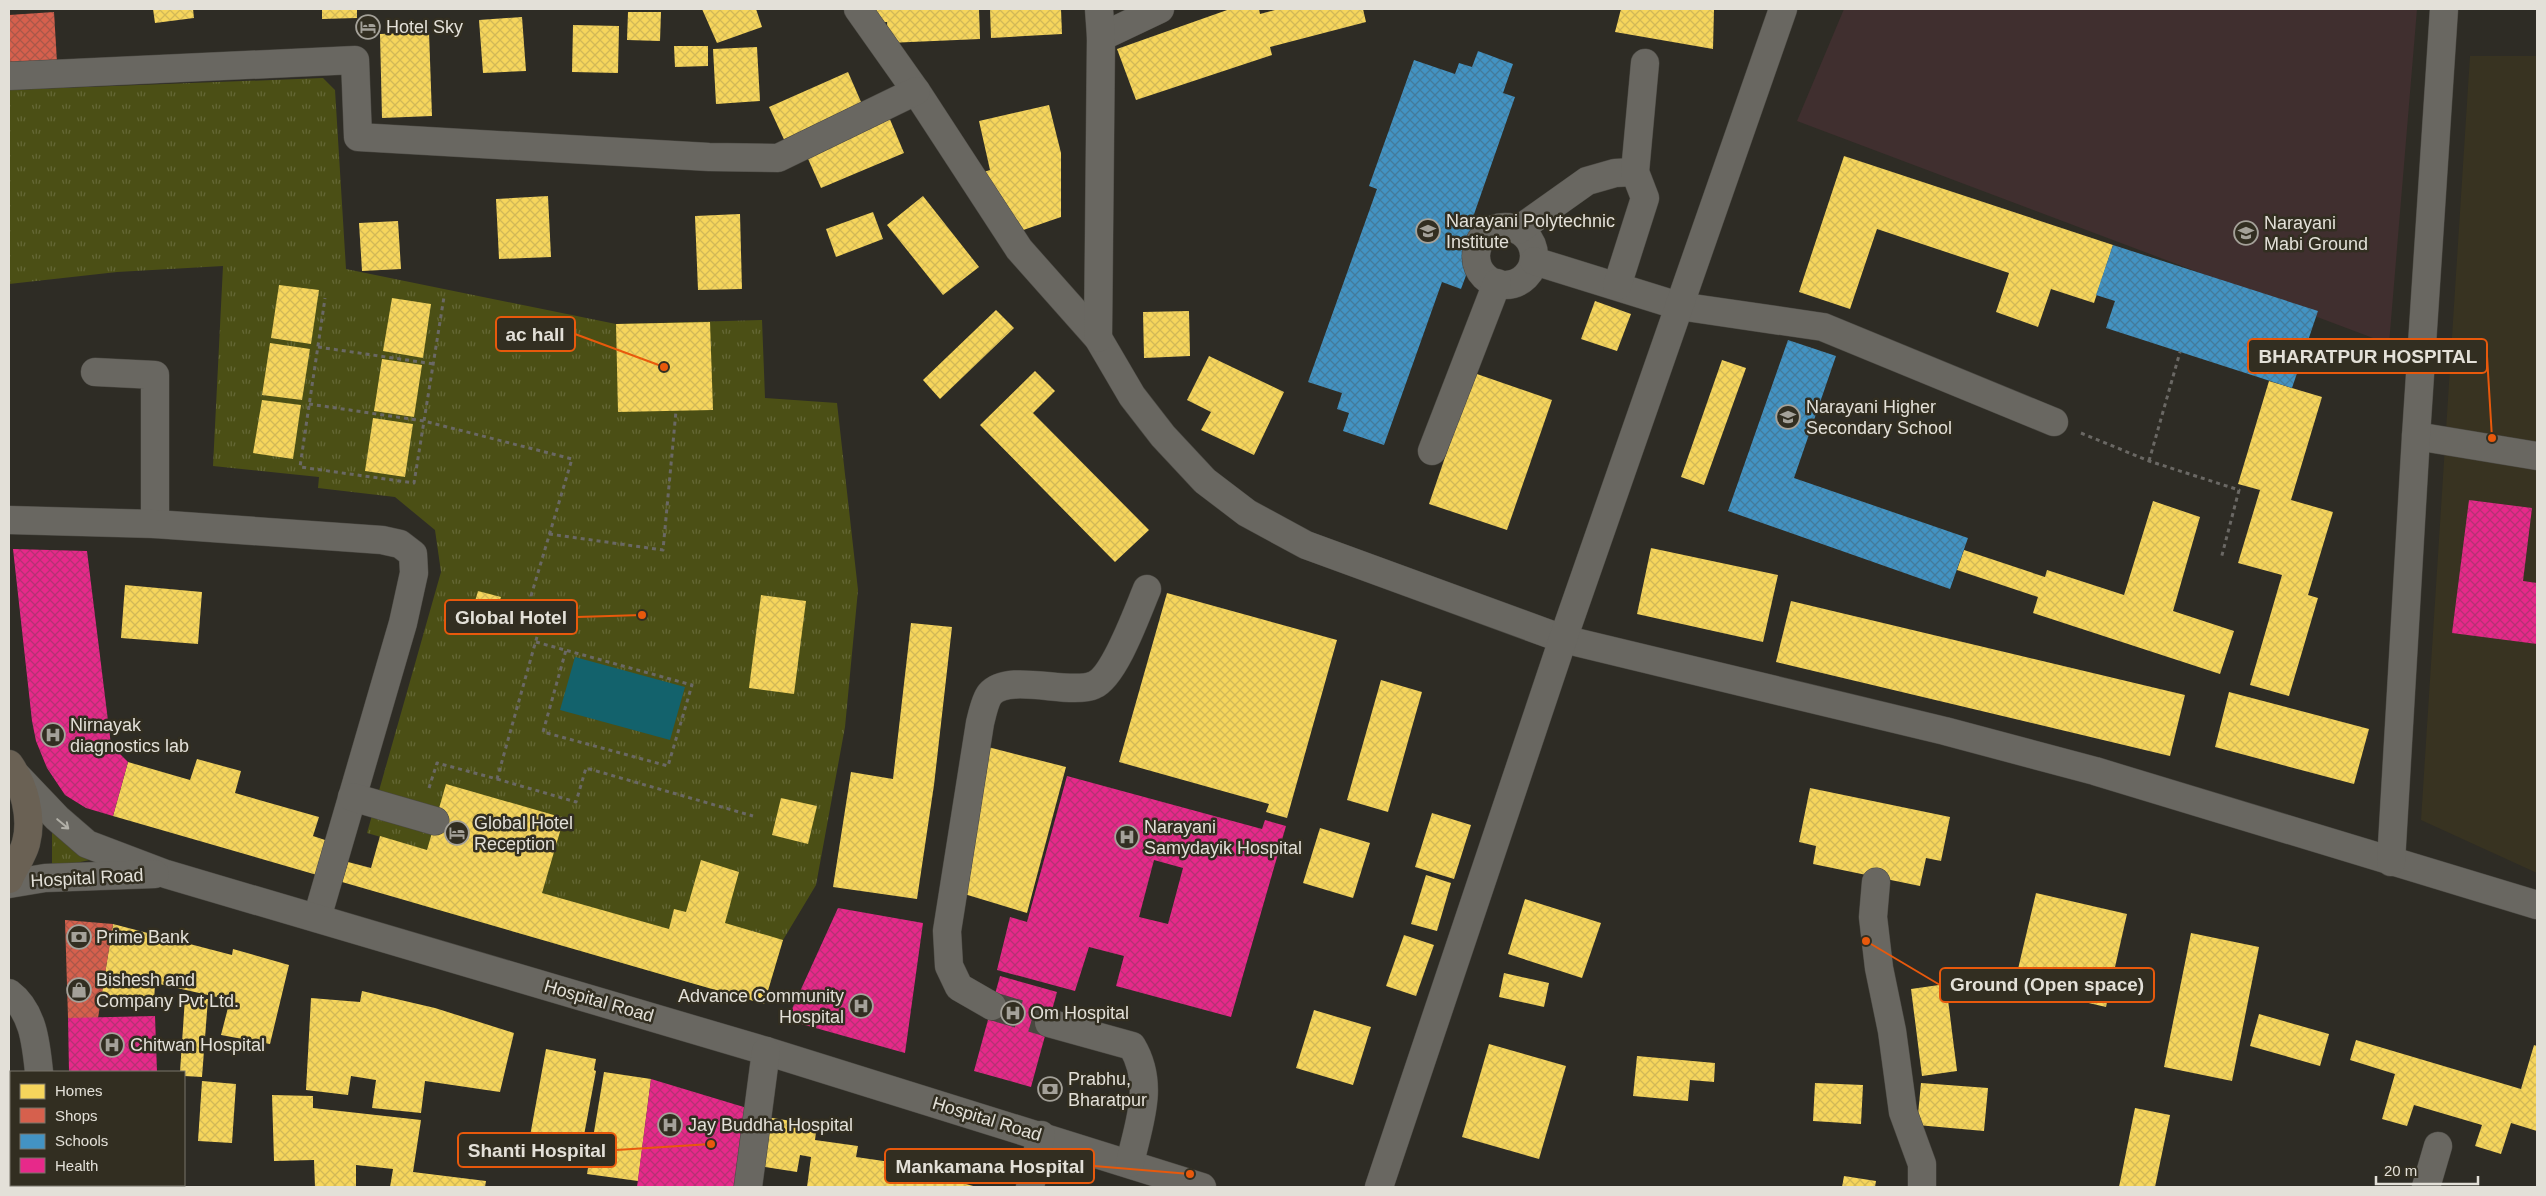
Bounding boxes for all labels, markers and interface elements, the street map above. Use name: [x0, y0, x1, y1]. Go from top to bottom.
hotel icon: Hotel Sky: [355, 14, 381, 40]
place label: Hotel Sky: [386, 17, 463, 37]
place label: Narayani Polytechnic Institute: [1446, 211, 1615, 252]
place label: Narayani Mabi Ground: [2264, 213, 2368, 254]
school or university icon: Narayani Polytechnic Institute: [1415, 218, 1441, 244]
school or university icon: Narayani Mabi Ground: [2233, 220, 2259, 246]
callout: ac hall: [496, 317, 575, 351]
text: ac hall: [505, 324, 565, 345]
callout: BHARATPUR HOSPITAL: [2248, 339, 2487, 373]
text: BHARATPUR HOSPITAL: [2259, 346, 2478, 367]
place label: Narayani Higher Secondary School: [1806, 397, 1952, 438]
school or university icon: Narayani Higher Secondary School: [1775, 404, 1801, 430]
callout: Global Hotel: [445, 600, 577, 634]
text: Global Hotel: [455, 607, 567, 628]
place label: Nirnayak diagnostics lab: [70, 715, 189, 756]
hospital icon: Nirnayak diagnostics lab: [40, 722, 66, 748]
place label: Global Hotel Reception: [474, 813, 573, 854]
place label: Narayani Samydayik Hospital: [1144, 817, 1302, 858]
one-way arrow: [56, 818, 69, 829]
hotel icon: Global Hotel Reception: [444, 820, 470, 846]
hospital icon: Narayani Samydayik Hospital: [1114, 824, 1140, 850]
street label: Hospital Road: [30, 865, 144, 891]
bank icon: Prime Bank: [66, 924, 92, 950]
place label: Prime Bank: [96, 927, 190, 947]
callout: Ground (Open space): [1940, 968, 2154, 1002]
place label: Bishesh and Company Pvt Ltd.: [96, 970, 239, 1011]
text: Ground (Open space): [1950, 974, 2144, 995]
street label: Hospital Road: [542, 976, 656, 1026]
shop icon: Bishesh and Company Pvt Ltd.: [66, 977, 92, 1003]
place label: Advance Community Hospital: [678, 986, 844, 1027]
hospital icon: Advance Community Hospital: [848, 993, 874, 1019]
hospital icon: Om Hospital: [1000, 1000, 1026, 1026]
place label: Om Hospital: [1030, 1003, 1129, 1023]
hospital icon: Chitwan Hospital: [99, 1032, 125, 1058]
place label: Chitwan Hospital: [130, 1035, 265, 1055]
place label: Prabhu, Bharatpur: [1068, 1069, 1147, 1110]
legend: [10, 1071, 185, 1186]
bank icon: Prabhu, Bharatpur: [1037, 1076, 1063, 1102]
text: Homes: [55, 1082, 103, 1099]
street label: Hospital Road: [930, 1093, 1044, 1145]
text: Shops: [55, 1107, 98, 1124]
hospital icon: Jay Buddha Hospital: [657, 1112, 683, 1138]
place label: Jay Buddha Hospital: [688, 1115, 853, 1135]
text: Schools: [55, 1132, 108, 1149]
callout: Shanti Hospital: [458, 1133, 616, 1167]
text: Shanti Hospital: [468, 1140, 606, 1161]
callout: Mankamana Hospital: [885, 1149, 1094, 1183]
scale bar: [2376, 1154, 2478, 1186]
text: Mankamana Hospital: [896, 1156, 1085, 1177]
text: Health: [55, 1157, 98, 1174]
text: 20 m: [2384, 1162, 2417, 1179]

